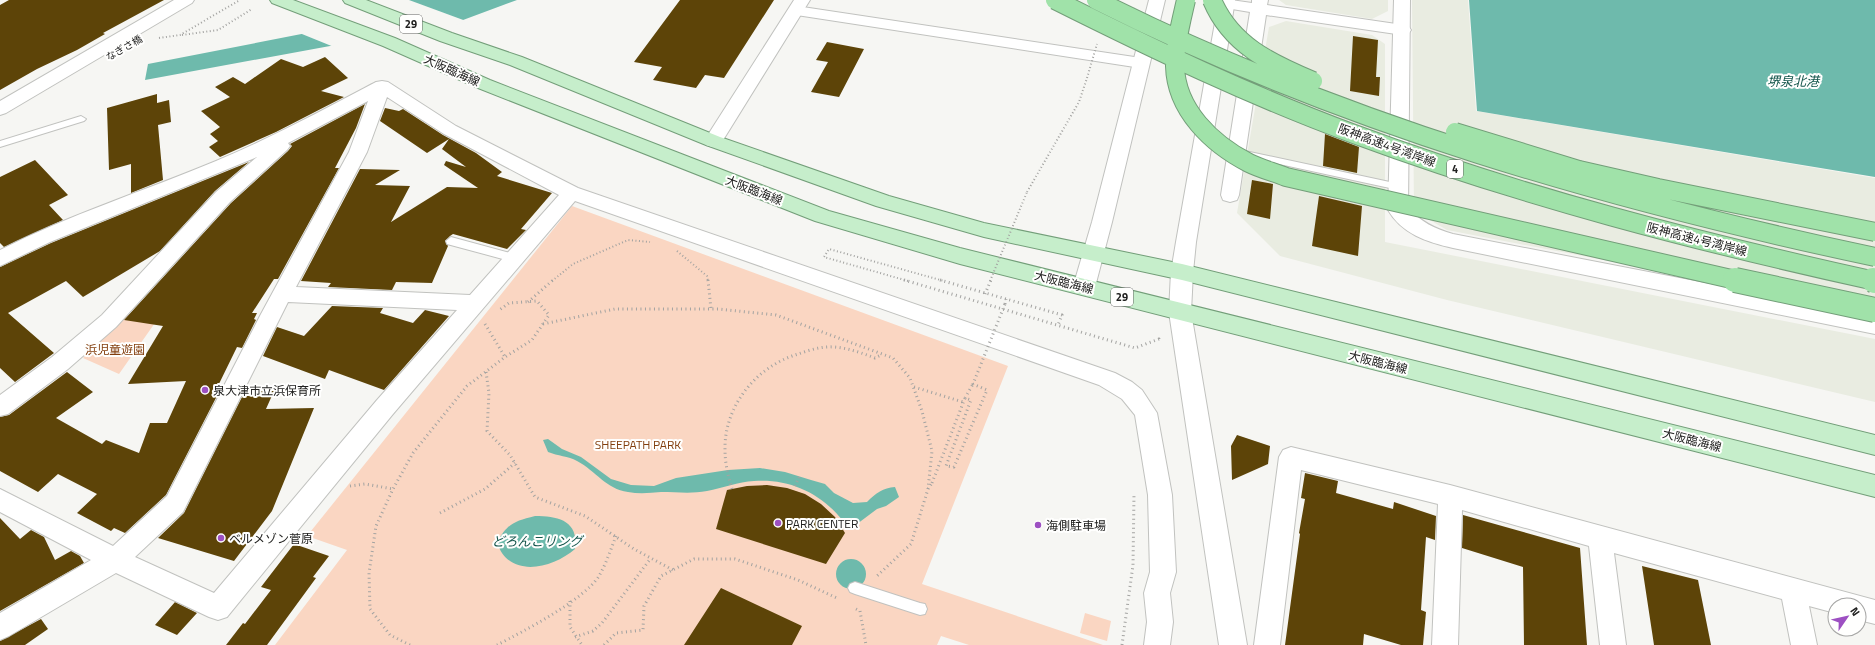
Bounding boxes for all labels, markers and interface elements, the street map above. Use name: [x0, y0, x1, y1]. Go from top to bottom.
road number: 29: [400, 15, 422, 33]
street label: なぎさ橋: [103, 32, 145, 64]
street label: 大阪臨海線: [421, 49, 483, 91]
water label: 堺泉北港: [1767, 71, 1821, 91]
street label: 阪神高速4号湾岸線: [1335, 119, 1439, 171]
road number: 4: [1447, 160, 1463, 178]
street label: 大阪臨海線: [723, 170, 785, 210]
street label: 阪神高速4号湾岸線: [1645, 217, 1749, 261]
street label: 大阪臨海線: [1033, 266, 1095, 298]
road number: 29: [1111, 288, 1133, 306]
park label: 浜児童遊園: [85, 340, 145, 359]
street label: 大阪臨海線: [1347, 346, 1409, 378]
place label: 泉大津市立浜保育所: [213, 381, 321, 400]
marker: 泉大津市立浜保育所: [200, 385, 210, 395]
street label: 大阪臨海線: [1661, 424, 1723, 456]
park label: SHEEPATH PARK: [595, 435, 681, 454]
place label: PARK CENTER: [786, 514, 858, 533]
place label: 海側駐車場: [1046, 516, 1106, 535]
marker: PARK CENTER: [773, 518, 783, 528]
marker: 海側駐車場: [1033, 520, 1043, 530]
place label: ベルメゾン菅原: [229, 529, 313, 548]
water label: どろんこリング: [491, 531, 584, 551]
marker: ベルメゾン菅原: [216, 533, 226, 543]
north arrow: [1827, 597, 1867, 637]
text: N: [1847, 604, 1864, 619]

